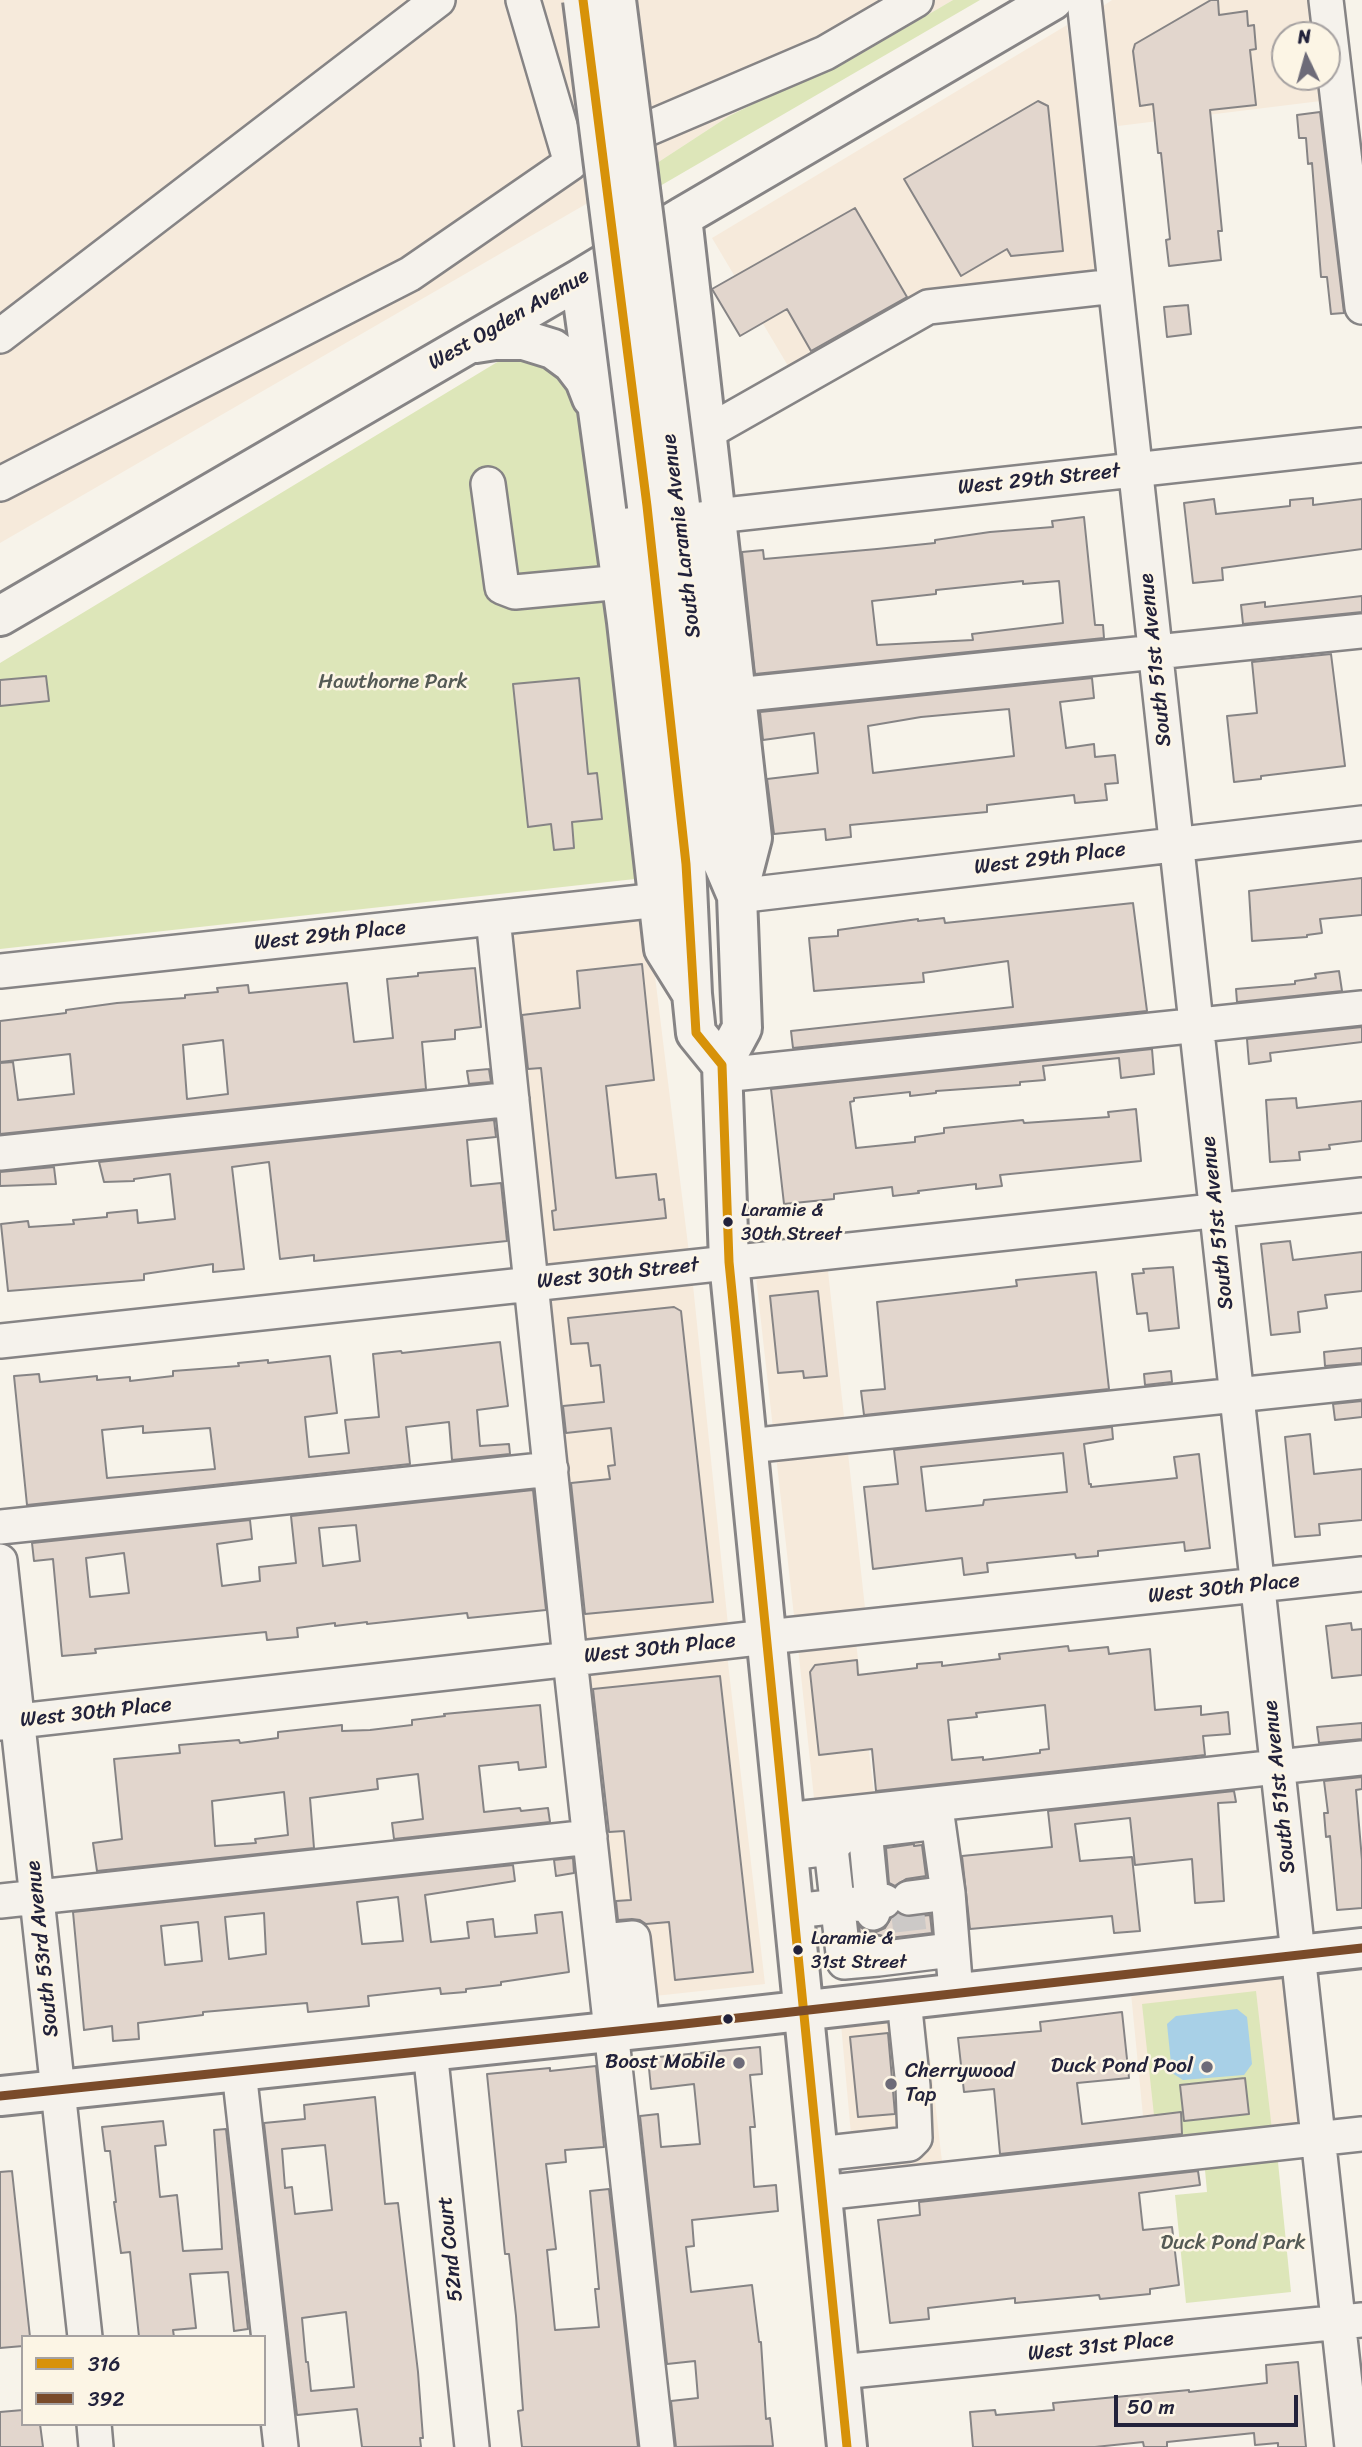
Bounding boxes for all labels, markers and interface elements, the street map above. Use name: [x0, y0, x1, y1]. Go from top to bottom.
text: N: [1296, 20, 1312, 54]
north arrow: [1271, 21, 1341, 91]
street label: West Ogden Avenue: [424, 264, 594, 376]
street label: South Laramie Avenue: [657, 433, 707, 639]
street label: West 29th Street: [957, 459, 1121, 501]
street label: South 51st Avenue: [1134, 572, 1178, 748]
park label: Hawthorne Park: [318, 670, 468, 696]
street label: West 29th Place: [973, 837, 1127, 881]
street label: West 29th Place: [253, 915, 407, 957]
street label: South 51st Avenue: [1196, 1135, 1240, 1311]
place label: Laramie & 30th Street: [741, 1200, 842, 1244]
marker: Laramie & 30th Street: [721, 1215, 735, 1229]
street label: West 30th Street: [536, 1253, 700, 1295]
street label: West 30th Place: [1147, 1569, 1301, 1609]
street label: West 30th Place: [583, 1629, 737, 1669]
street label: West 30th Place: [19, 1693, 173, 1733]
street label: South 51st Avenue: [1258, 1699, 1302, 1875]
street label: South 53rd Avenue: [21, 1860, 65, 2038]
place label: Laramie & 31st Street: [811, 1928, 907, 1972]
marker: Laramie & 31st Street: [791, 1943, 805, 1957]
unlabelled marker: [721, 2012, 735, 2026]
place label: Boost Mobile: [605, 2050, 725, 2076]
place label: Duck Pond Pool: [1051, 2054, 1193, 2080]
marker: Boost Mobile: [731, 2055, 747, 2071]
place label: Cherrywood Tap: [905, 2059, 1015, 2109]
marker: Duck Pond Pool: [1199, 2059, 1215, 2075]
marker: Cherrywood Tap: [883, 2076, 899, 2092]
street label: 52nd Court: [433, 2195, 469, 2303]
park label: Duck Pond Park: [1160, 2231, 1306, 2257]
street label: West 31st Place: [1027, 2327, 1175, 2367]
legend: [21, 2335, 266, 2426]
text: 316: [88, 2345, 120, 2383]
text: 392: [88, 2380, 125, 2418]
scale bar: [1117, 2380, 1301, 2424]
text: 50 m: [1127, 2388, 1175, 2426]

